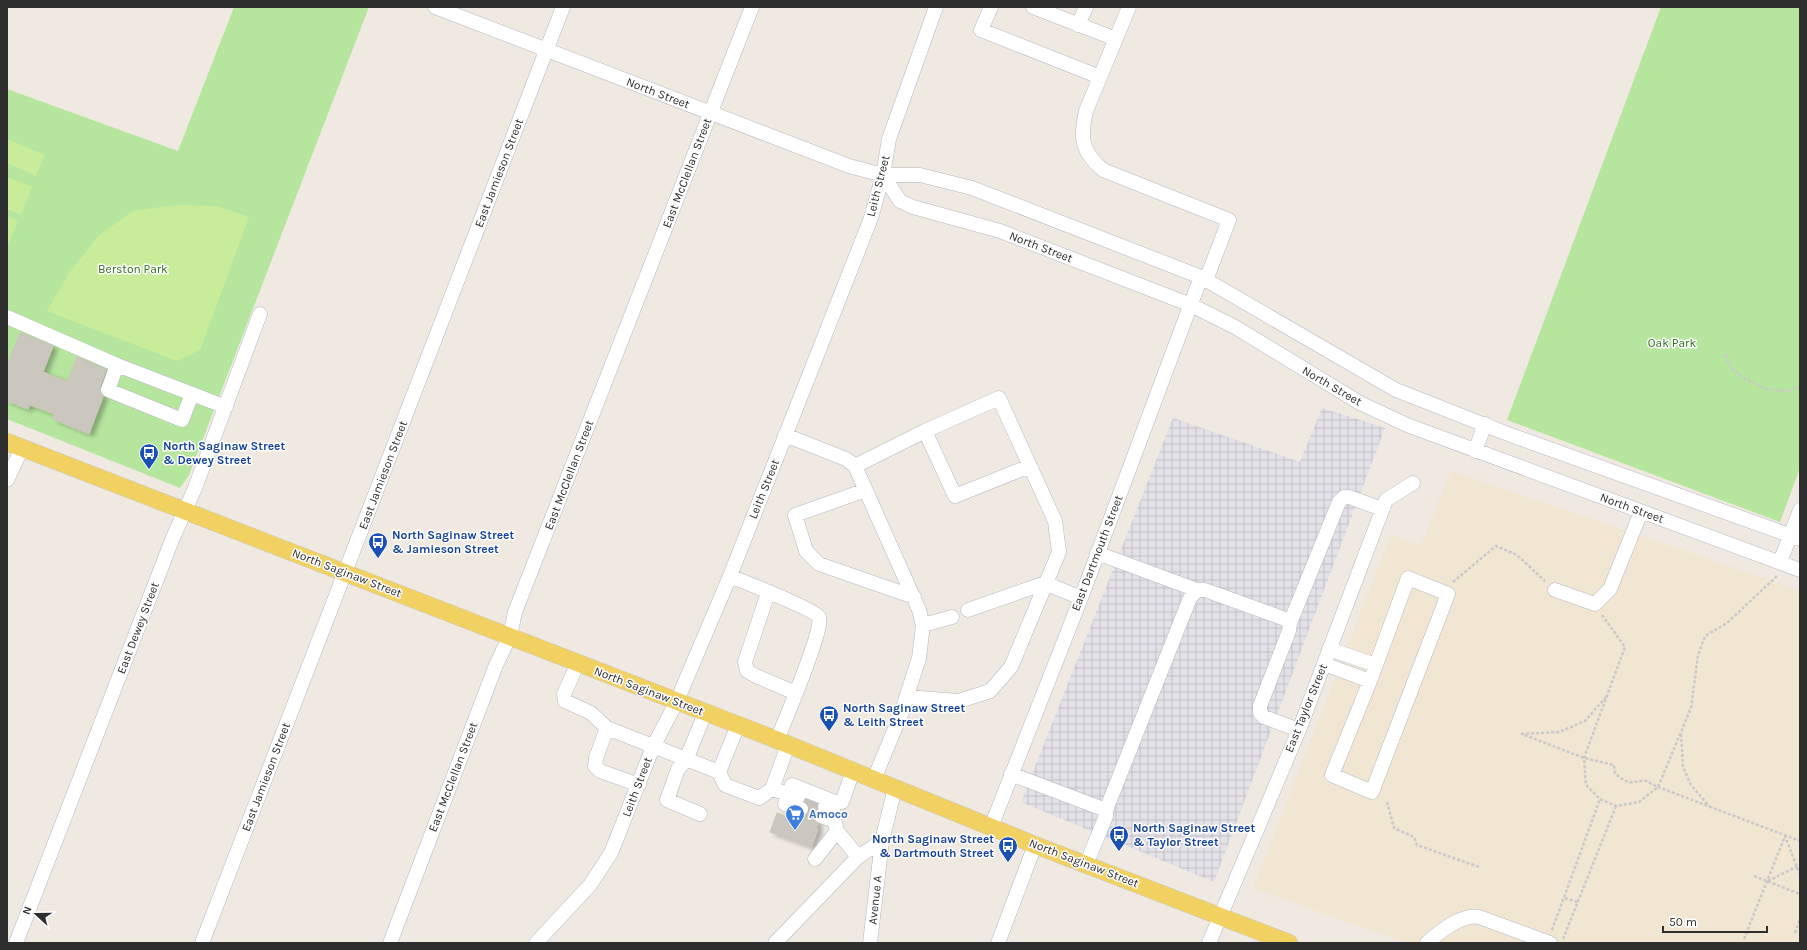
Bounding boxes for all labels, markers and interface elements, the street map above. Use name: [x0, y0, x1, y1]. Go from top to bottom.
street label: North Street: [624, 75, 692, 112]
street label: East Jamieson Street: [472, 116, 526, 229]
street label: East McClellan Street: [660, 116, 715, 230]
street label: Leith Street: [864, 153, 893, 218]
street label: North Street: [1007, 229, 1075, 266]
park label: Berston Park: [98, 262, 168, 276]
park label: Oak Park: [1648, 336, 1696, 350]
street label: North Street: [1300, 363, 1365, 409]
street label: East Jamieson Street: [356, 418, 410, 531]
street label: East McClellan Street: [542, 418, 597, 532]
place label: North Saginaw Street & Dewey Street: [163, 439, 285, 467]
bus stop icon: North Saginaw Street & Dewey Street: [138, 442, 160, 470]
street label: Leith Street: [746, 457, 782, 521]
street label: North Street: [1598, 490, 1666, 526]
street label: East Dartmouth Street: [1068, 493, 1126, 613]
place label: North Saginaw Street & Jamieson Street: [392, 528, 514, 556]
bus stop icon: North Saginaw Street & Jamieson Street: [367, 531, 389, 559]
street label: North Saginaw Street: [290, 546, 404, 601]
street label: East Dewey Street: [114, 580, 162, 676]
street label: East Taylor Street: [1282, 661, 1330, 754]
street label: North Saginaw Street: [592, 664, 706, 719]
place label: North Saginaw Street & Leith Street: [843, 701, 965, 729]
bus stop icon: North Saginaw Street & Leith Street: [818, 704, 840, 732]
street label: East Jamieson Street: [239, 720, 293, 833]
street label: East McClellan Street: [426, 720, 481, 834]
street label: Leith Street: [619, 755, 655, 819]
supermarket icon: Amoco: [784, 803, 806, 831]
place label: Amoco: [809, 807, 848, 821]
place label: North Saginaw Street & Taylor Street: [1133, 821, 1255, 849]
bus stop icon: North Saginaw Street & Taylor Street: [1108, 824, 1130, 852]
place label: North Saginaw Street & Dartmouth Street: [872, 832, 994, 860]
bus stop icon: North Saginaw Street & Dartmouth Street: [997, 835, 1019, 863]
street label: North Saginaw Street: [1027, 836, 1141, 891]
street label: Avenue A: [865, 875, 885, 925]
north arrow: [16, 894, 56, 934]
text: N: [20, 905, 35, 917]
scale bar: [1663, 908, 1767, 934]
text: 50 m: [1669, 915, 1697, 929]

